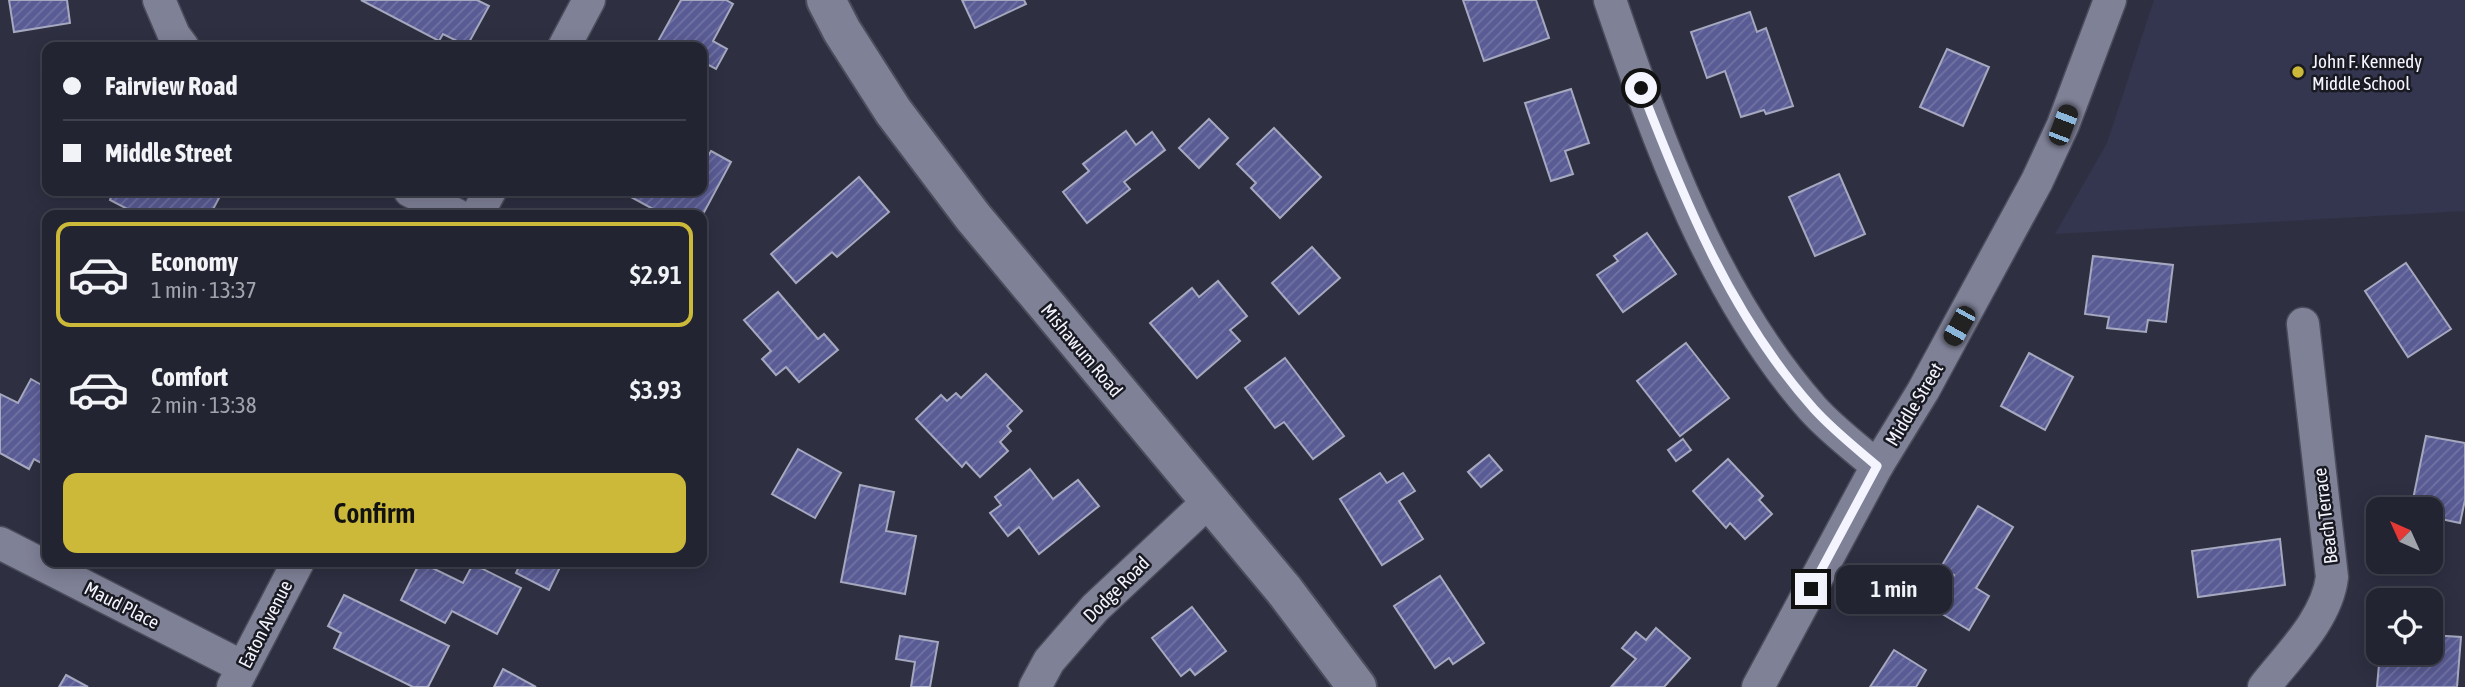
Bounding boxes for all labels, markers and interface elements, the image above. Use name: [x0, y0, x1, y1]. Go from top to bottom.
place label: John F. Kennedy Middle School: [2312, 50, 2422, 94]
marker: John F. Kennedy Middle School: [2290, 64, 2306, 80]
text: Fairview Road: [105, 71, 238, 101]
route start: [1625, 72, 1657, 104]
car: [2046, 102, 2081, 148]
text: Middle Street: [105, 138, 232, 168]
icon: car: [67, 243, 130, 306]
text: Economy: [151, 247, 238, 277]
text: $2.91: [630, 260, 682, 290]
text: 1 min · 13:37: [151, 277, 257, 303]
street label: Mishawum Road: [1037, 299, 1127, 401]
car: [1940, 303, 1979, 349]
icon: car: [67, 358, 130, 421]
street label: Middle Street: [1881, 359, 1947, 449]
text: Comfort: [151, 362, 228, 392]
text: $3.93: [630, 375, 682, 405]
text: 2 min · 13:38: [151, 392, 257, 418]
street label: Beach Terrace: [2308, 467, 2342, 565]
button: Confirm: [63, 473, 686, 553]
north arrow: [2366, 497, 2443, 574]
map controls: [2366, 497, 2443, 665]
street label: Dodge Road: [1079, 552, 1153, 626]
callout: 1 min: [1836, 564, 1951, 614]
route end: [1795, 573, 1827, 605]
street label: Eaton Avenue: [234, 576, 296, 672]
text: 1 min: [1871, 576, 1917, 602]
street label: Maud Place: [81, 577, 163, 633]
button: locate: [2366, 588, 2443, 665]

